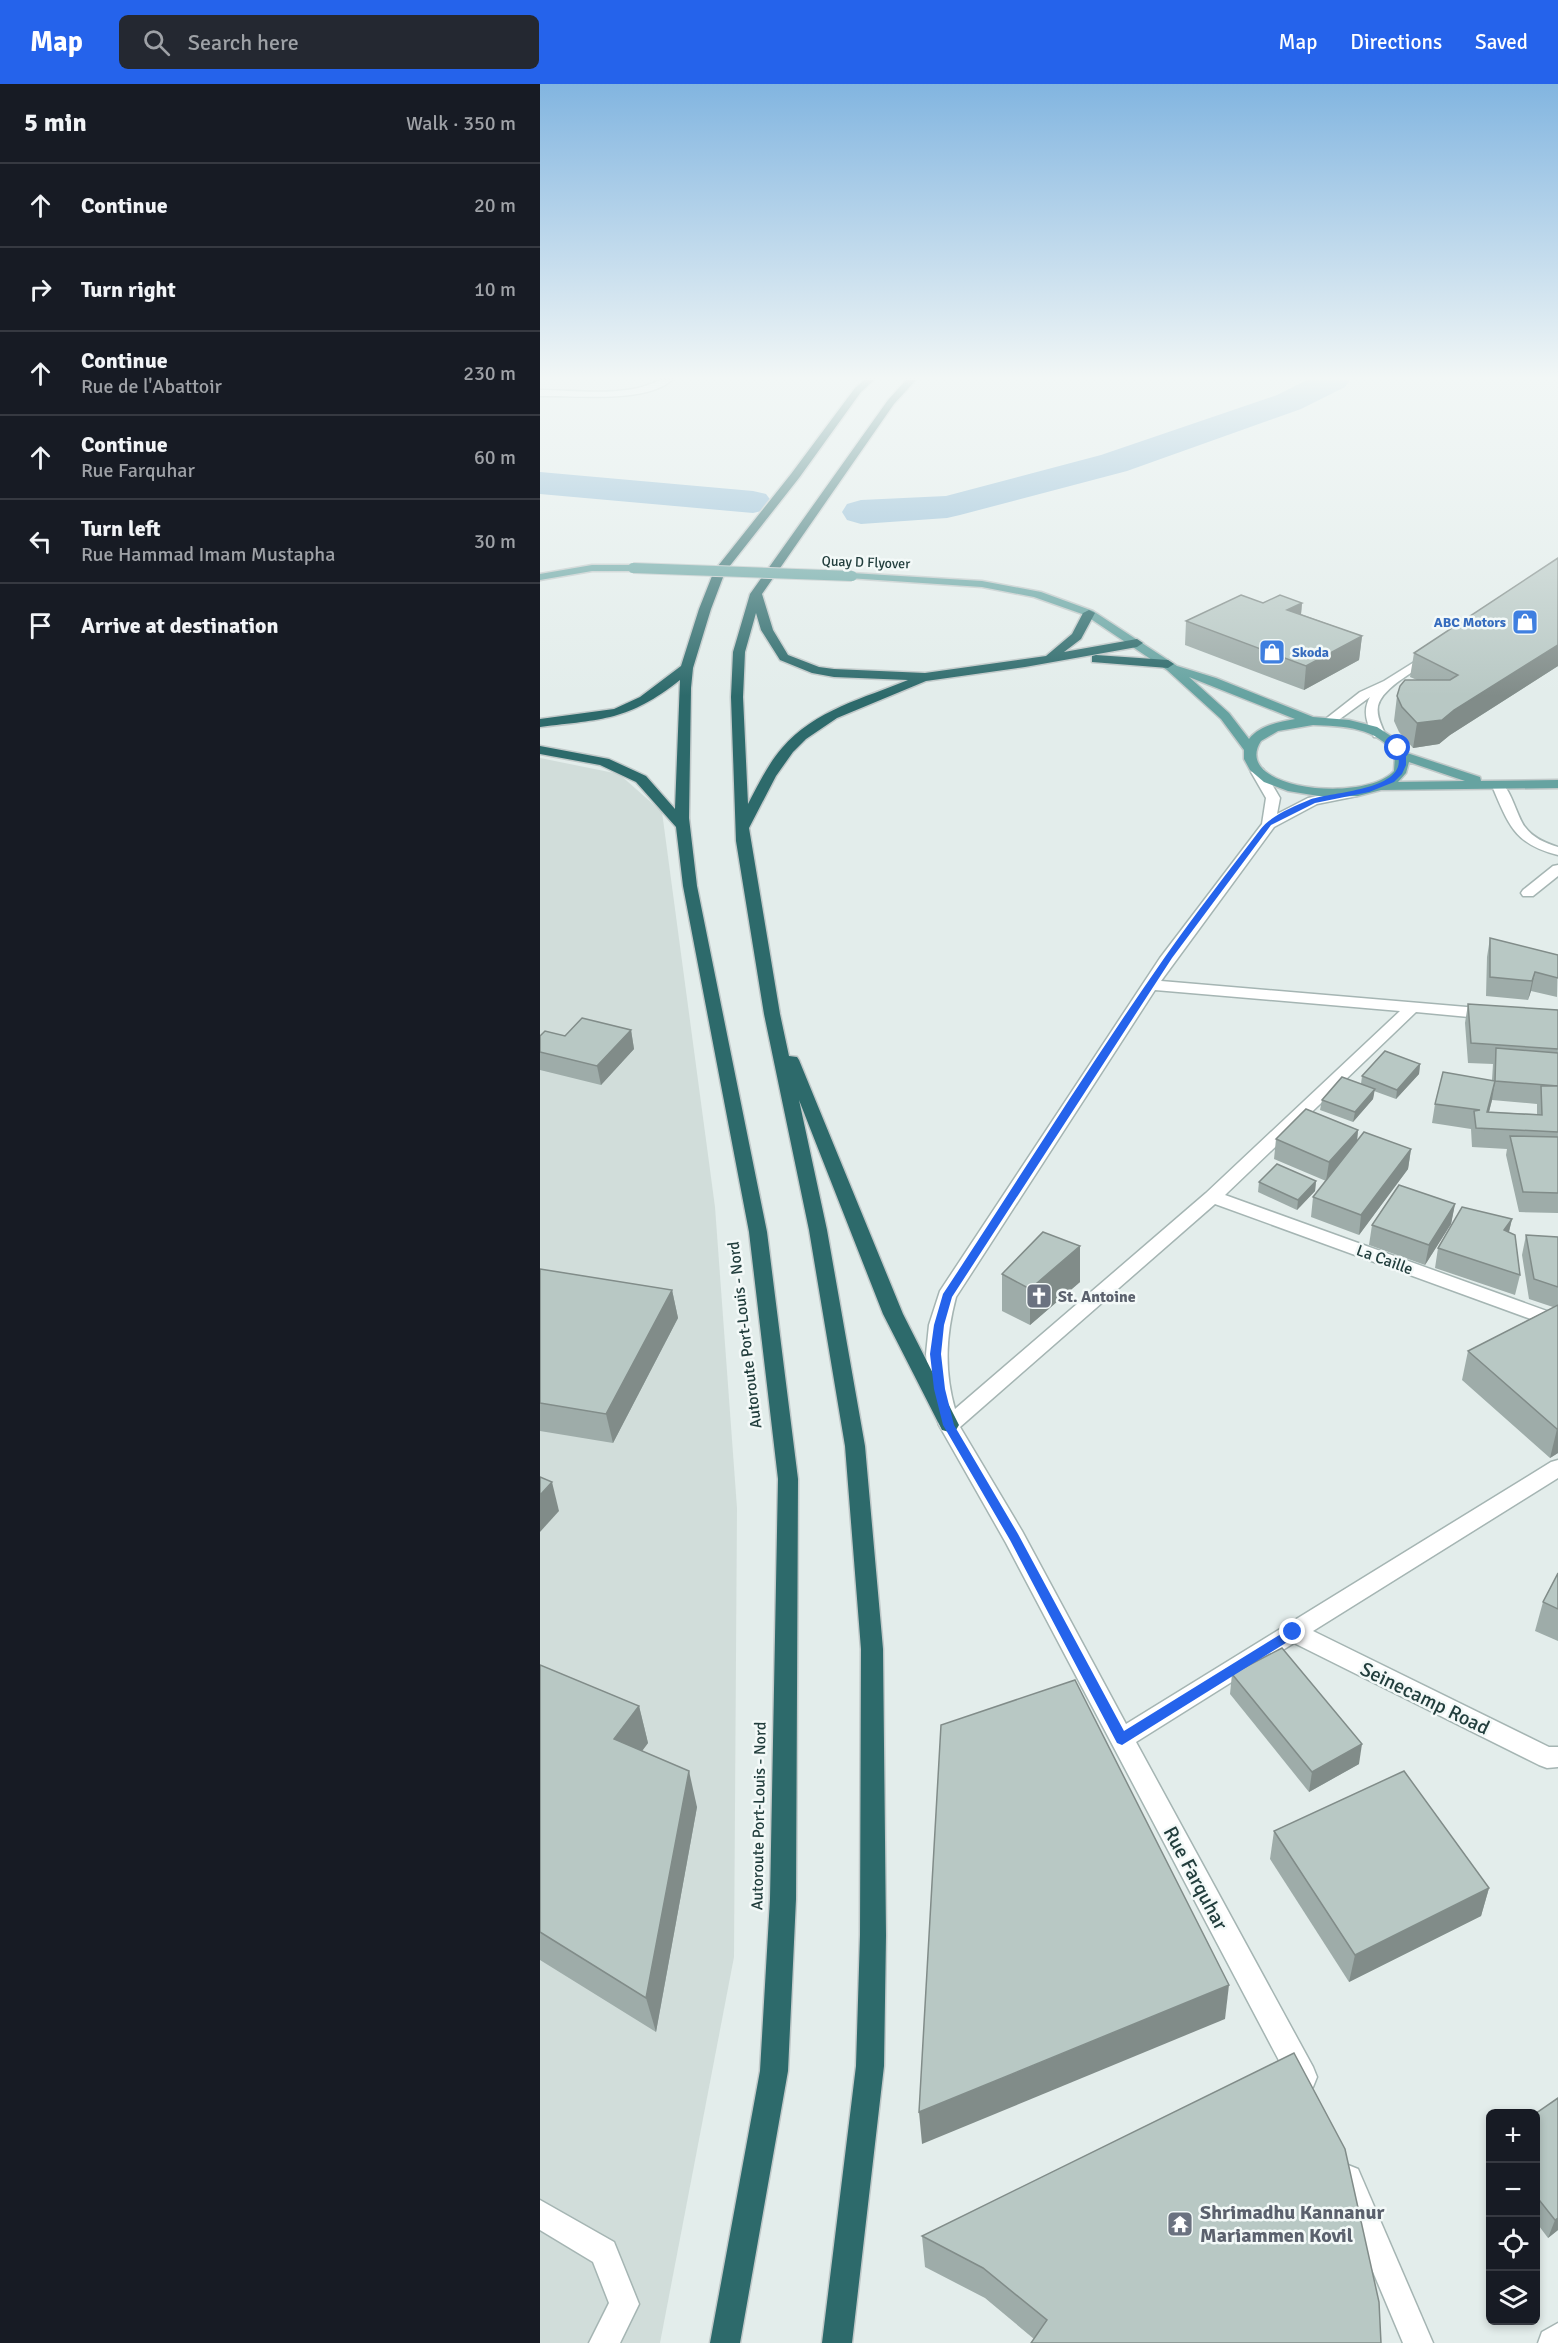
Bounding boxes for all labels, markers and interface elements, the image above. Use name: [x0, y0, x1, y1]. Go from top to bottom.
search box: [119, 15, 539, 69]
text: Map: [30, 25, 83, 59]
icon: search: [140, 26, 173, 59]
text: Search here: [188, 29, 299, 56]
text: Map: [1279, 29, 1317, 55]
text: Directions: [1350, 29, 1442, 55]
text: Saved: [1475, 29, 1528, 55]
text: 5 min: [24, 107, 87, 139]
text: Walk · 350 m: [406, 111, 516, 136]
icon: ahead: [24, 189, 57, 222]
text: Continue: [81, 192, 168, 219]
text: 20 m: [474, 193, 516, 218]
icon: right: [24, 273, 57, 306]
text: Turn right: [81, 276, 176, 303]
text: 10 m: [474, 277, 516, 302]
text: Continue: [81, 347, 168, 374]
icon: ahead: [24, 357, 57, 390]
text: 230 m: [463, 361, 516, 386]
text: Rue de l'Abattoir: [81, 374, 222, 399]
text: Continue: [81, 431, 168, 458]
icon: ahead: [24, 441, 57, 474]
text: 60 m: [474, 445, 516, 470]
text: Rue Farquhar: [81, 458, 195, 483]
text: Turn left: [81, 515, 161, 542]
icon: left: [24, 525, 57, 558]
text: 30 m: [474, 529, 516, 554]
text: Rue Hammad Imam Mustapha: [81, 542, 335, 567]
street label: Quay D Flyover: [821, 552, 911, 573]
shop icon: ABC Motors: [1510, 607, 1540, 637]
icon: arrive: [24, 609, 57, 642]
text: Arrive at destination: [81, 612, 278, 639]
place label: ABC Motors: [1434, 614, 1506, 631]
shop icon: Skoda: [1257, 637, 1287, 667]
place label: Skoda: [1292, 644, 1329, 661]
route start: [1384, 734, 1410, 760]
street label: Autoroute Port-Louis - Nord: [724, 1240, 766, 1430]
street label: La Caille: [1354, 1240, 1416, 1279]
church icon: St. Antoine: [1024, 1281, 1054, 1311]
place label: St. Antoine: [1058, 1287, 1136, 1307]
route end: [1279, 1618, 1305, 1644]
street label: Seinecamp Road: [1356, 1656, 1494, 1741]
street label: Autoroute Port-Louis - Nord: [747, 1722, 771, 1910]
street label: Rue Farquhar: [1158, 1822, 1234, 1935]
map controls: [1486, 2109, 1540, 2325]
button: +: [1486, 2109, 1540, 2163]
button: −: [1486, 2163, 1540, 2217]
place label: Shrimadhu Kannanur Mariammen Kovil: [1200, 2200, 1384, 2248]
temple icon: Shrimadhu Kannanur Mariammen Kovil: [1165, 2209, 1195, 2239]
button: locate: [1486, 2217, 1540, 2271]
button: layers: [1486, 2271, 1540, 2325]

